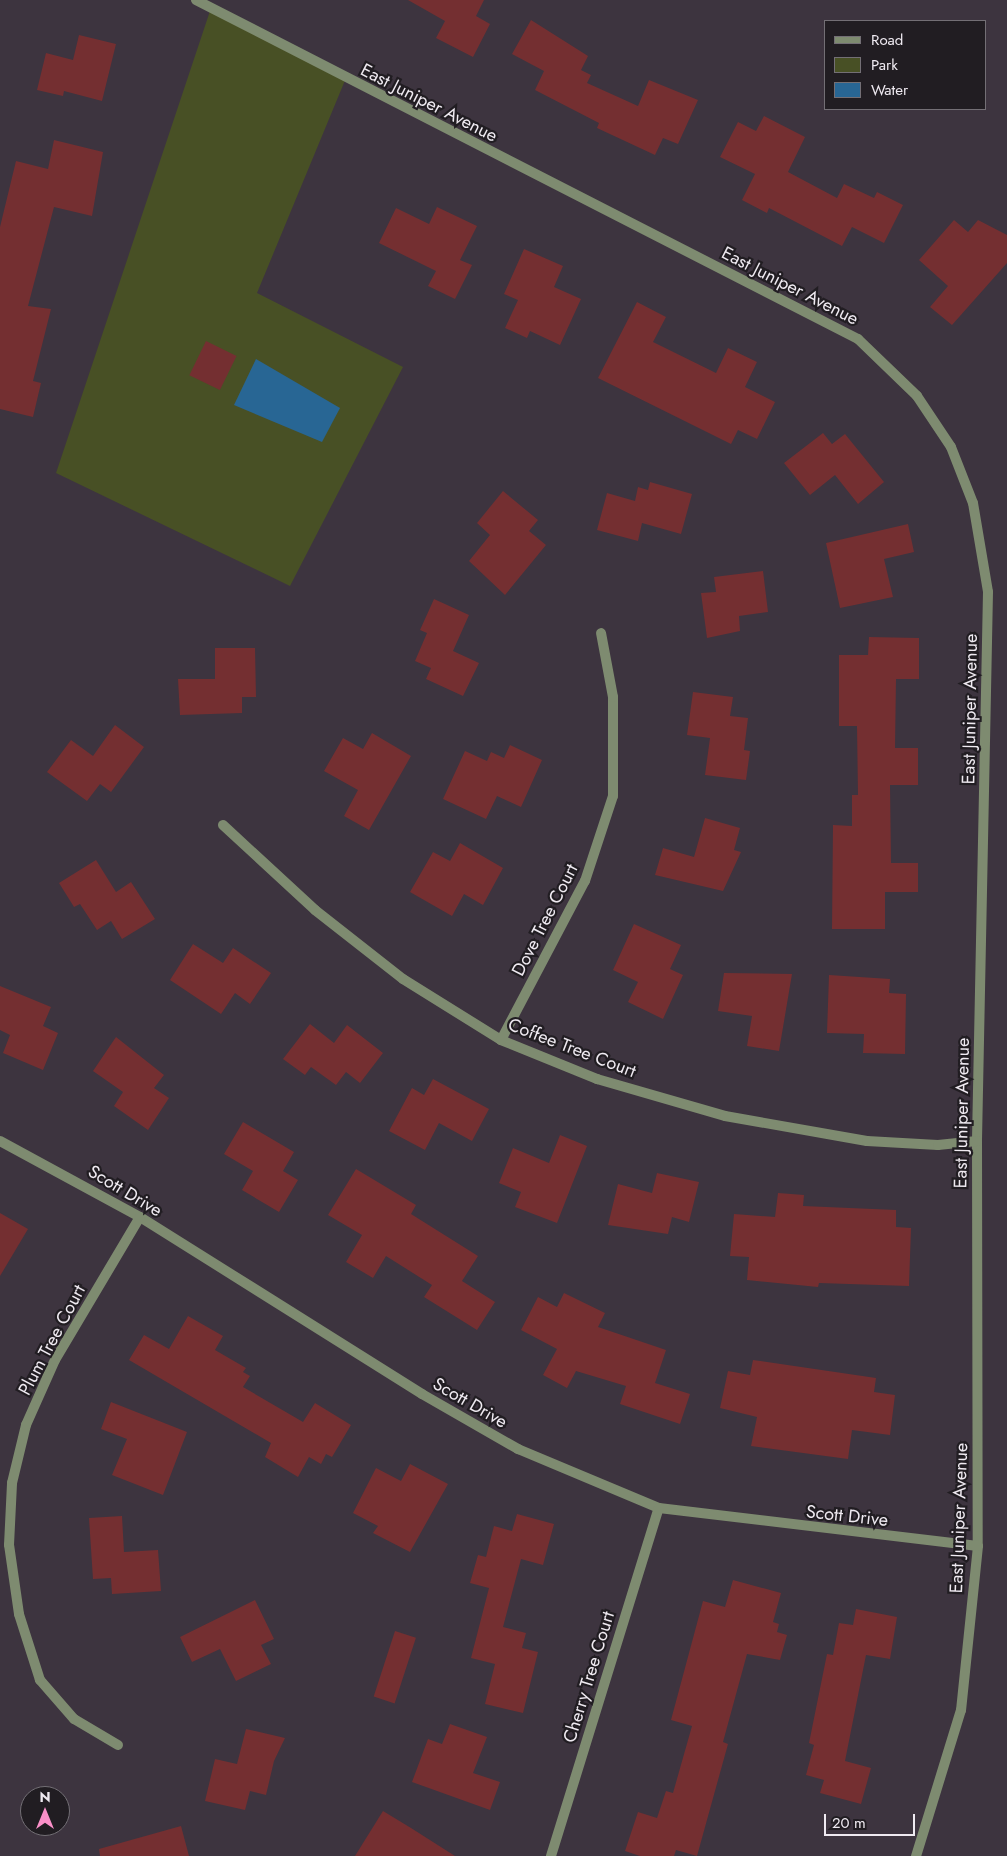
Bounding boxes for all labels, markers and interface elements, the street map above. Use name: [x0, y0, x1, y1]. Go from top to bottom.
legend: [824, 20, 987, 110]
text: Road: [871, 29, 903, 51]
text: Park: [871, 54, 898, 76]
street label: East Juniper Avenue: [357, 59, 501, 147]
text: Water: [871, 79, 908, 101]
street label: East Juniper Avenue: [718, 242, 862, 330]
street label: East Juniper Avenue: [958, 634, 982, 784]
street label: Dove Tree Court: [507, 860, 583, 980]
street label: Coffee Tree Court: [505, 1014, 639, 1082]
street label: East Juniper Avenue: [950, 1038, 974, 1188]
street label: Scott Drive: [84, 1161, 166, 1221]
street label: Plum Tree Court: [14, 1281, 90, 1399]
street label: Scott Drive: [429, 1373, 511, 1433]
street label: East Juniper Avenue: [946, 1442, 972, 1594]
street label: Scott Drive: [805, 1501, 889, 1531]
street label: Cherry Tree Court: [559, 1609, 619, 1745]
north arrow: [20, 1786, 70, 1836]
text: N: [39, 1787, 51, 1807]
scale bar: [827, 1804, 918, 1836]
text: 20 m: [832, 1812, 866, 1834]

